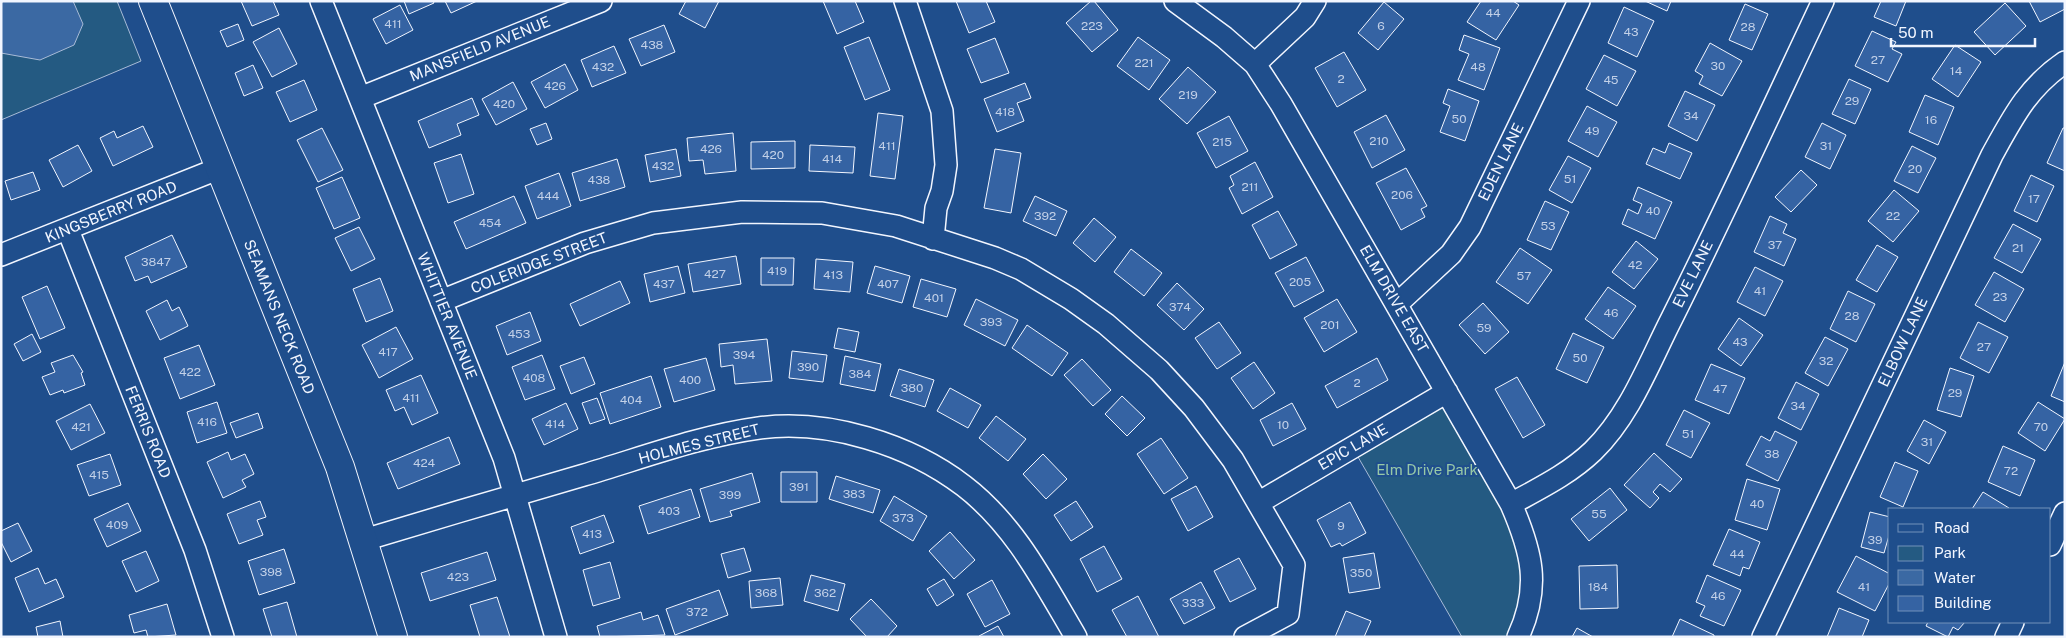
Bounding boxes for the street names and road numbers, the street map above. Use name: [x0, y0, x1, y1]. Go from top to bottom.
street label: MANSFIELD AVENUE: [407, 13, 553, 85]
street label: EDEN LANE: [1474, 120, 1527, 203]
street label: KINGSBERRY ROAD: [42, 177, 179, 246]
street label: COLERIDGE STREET: [468, 229, 610, 296]
street label: SEAMANS NECK ROAD: [241, 237, 318, 397]
street label: EVE LANE: [1669, 237, 1716, 310]
street label: ELM DRIVE EAST: [1357, 242, 1432, 356]
street label: WHITTIER AVENUE: [414, 250, 481, 382]
street label: ELBOW LANE: [1874, 294, 1931, 389]
street label: FERRIS ROAD: [122, 383, 175, 480]
street label: HOLMES STREET: [637, 420, 761, 467]
street label: EPIC LANE: [1315, 420, 1390, 473]

